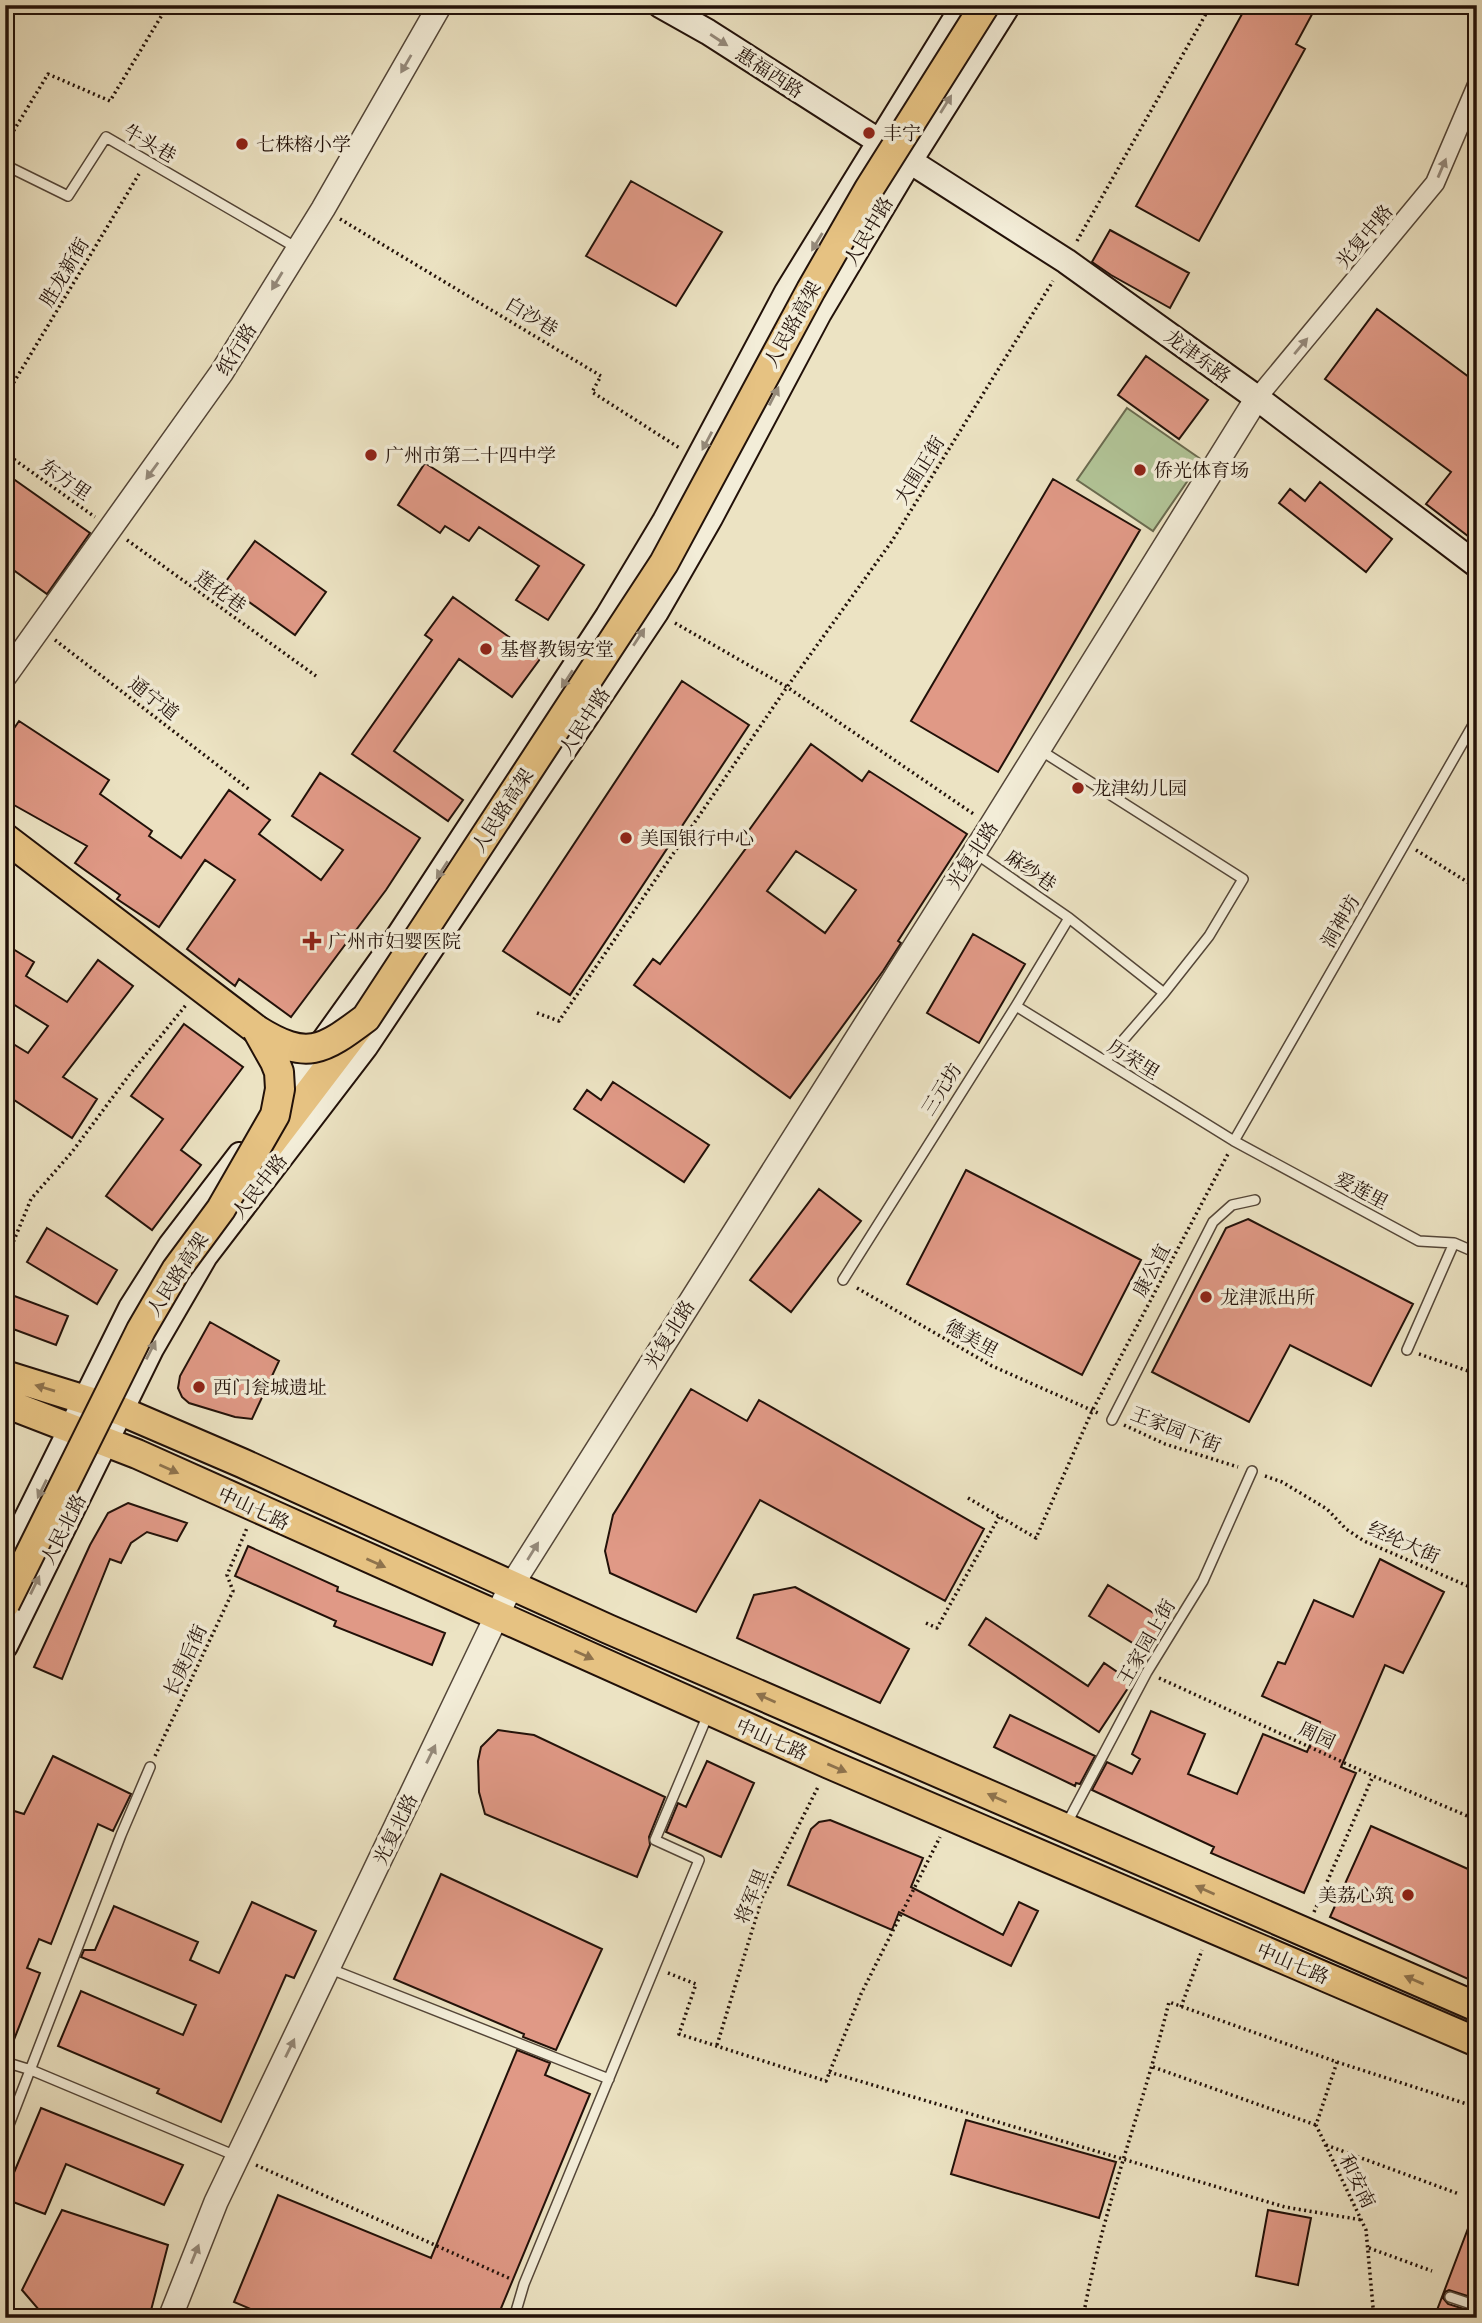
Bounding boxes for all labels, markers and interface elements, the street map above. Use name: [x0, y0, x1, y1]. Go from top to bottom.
one-way arrow: [709, 33, 729, 46]
street label: 惠福西路: [732, 42, 808, 103]
one-way arrow: [400, 55, 412, 74]
one-way arrow: [939, 94, 952, 114]
street label: 牛头巷: [119, 119, 180, 168]
place label: 丰宁: [883, 122, 921, 145]
marker: 丰宁: [861, 125, 877, 141]
place label: 七株榕小学: [256, 133, 351, 156]
marker: 七株榕小学: [234, 136, 250, 152]
one-way arrow: [1436, 157, 1447, 178]
street label: 人民中路: [839, 193, 898, 270]
street label: 光复中路: [1331, 200, 1398, 273]
one-way arrow: [811, 233, 824, 252]
street label: 胜龙新街: [35, 234, 94, 311]
one-way arrow: [271, 271, 284, 291]
street label: 人民路高架: [759, 277, 826, 371]
street label: 白沙巷: [501, 292, 562, 341]
street label: 纸行路: [212, 319, 261, 380]
street label: 龙津东路: [1160, 325, 1235, 388]
one-way arrow: [1293, 337, 1308, 355]
one-way arrow: [769, 386, 780, 406]
one-way arrow: [701, 431, 712, 451]
street label: 大围正街: [890, 432, 949, 509]
place label: 广州市第二十四中学: [385, 444, 556, 467]
marker: 广州市第二十四中学: [363, 447, 379, 463]
street label: 东方里: [36, 454, 96, 505]
place label: 侨光体育场: [1154, 459, 1249, 482]
one-way arrow: [145, 462, 159, 480]
marker: 侨光体育场: [1132, 462, 1148, 478]
street label: 莲花巷: [191, 565, 251, 617]
one-way arrow: [632, 628, 646, 646]
place label: 基督教锡安堂: [500, 638, 614, 661]
marker: 基督教锡安堂: [478, 641, 494, 657]
one-way arrow: [560, 670, 573, 689]
street label: 通宁道: [124, 672, 183, 725]
street label: 人民中路: [554, 683, 615, 759]
street label: 人民路高架: [467, 764, 538, 856]
place label: 龙津幼儿园: [1092, 777, 1187, 800]
marker: 龙津幼儿园: [1070, 780, 1086, 796]
street label: 光复北路: [942, 817, 1003, 893]
place label: 美国银行中心: [640, 827, 754, 850]
marker: 美国银行中心: [618, 830, 634, 846]
street label: 麻纱巷: [1001, 845, 1061, 896]
one-way arrow: [436, 860, 449, 880]
street label: 洞神坊: [1316, 891, 1365, 952]
place label: 广州市妇婴医院: [328, 930, 461, 953]
marker: 广州市妇婴医院: [302, 931, 322, 951]
street label: 历荣里: [1103, 1035, 1164, 1084]
street label: 三元坊: [917, 1059, 966, 1120]
street label: 人民中路: [227, 1149, 292, 1223]
street label: 爱莲里: [1331, 1167, 1392, 1214]
street label: 人民路高架: [142, 1228, 213, 1320]
street label: 康公直: [1128, 1240, 1175, 1301]
place label: 龙津派出所: [1220, 1286, 1315, 1309]
marker: 龙津派出所: [1198, 1289, 1214, 1305]
street label: 光复北路: [640, 1296, 699, 1373]
street label: 德美里: [941, 1315, 1002, 1362]
one-way arrow: [146, 1340, 157, 1360]
place label: 西门瓮城遗址: [213, 1376, 327, 1399]
marker: 西门瓮城遗址: [191, 1379, 207, 1395]
one-way arrow: [34, 1382, 55, 1393]
street label: 王家园下街: [1127, 1402, 1224, 1457]
one-way arrow: [159, 1463, 179, 1475]
one-way arrow: [36, 1479, 47, 1499]
street label: 中山七路: [214, 1482, 293, 1535]
street label: 人民北路: [36, 1490, 91, 1568]
street label: 经纶大街: [1364, 1516, 1443, 1568]
one-way arrow: [527, 1542, 540, 1561]
one-way arrow: [366, 1558, 387, 1569]
one-way arrow: [29, 1575, 40, 1595]
street label: 王家园上街: [1113, 1595, 1180, 1689]
street label: 长庚后街: [159, 1621, 212, 1700]
one-way arrow: [574, 1649, 594, 1661]
one-way arrow: [756, 1692, 776, 1704]
street label: 中山七路: [732, 1713, 811, 1765]
street label: 周园: [1295, 1717, 1339, 1754]
one-way arrow: [425, 1744, 437, 1764]
one-way arrow: [827, 1762, 848, 1773]
street label: 光复北路: [368, 1790, 422, 1868]
one-way arrow: [987, 1792, 1007, 1804]
street label: 将军里: [730, 1865, 773, 1927]
one-way arrow: [1195, 1884, 1216, 1895]
place label: 美荔心筑: [1318, 1884, 1394, 1907]
marker: 美荔心筑: [1400, 1887, 1416, 1903]
street label: 中山七路: [1253, 1938, 1332, 1989]
one-way arrow: [1404, 1974, 1424, 1986]
one-way arrow: [284, 2038, 295, 2058]
street label: 和安南: [1335, 2151, 1380, 2212]
one-way arrow: [189, 2244, 200, 2265]

